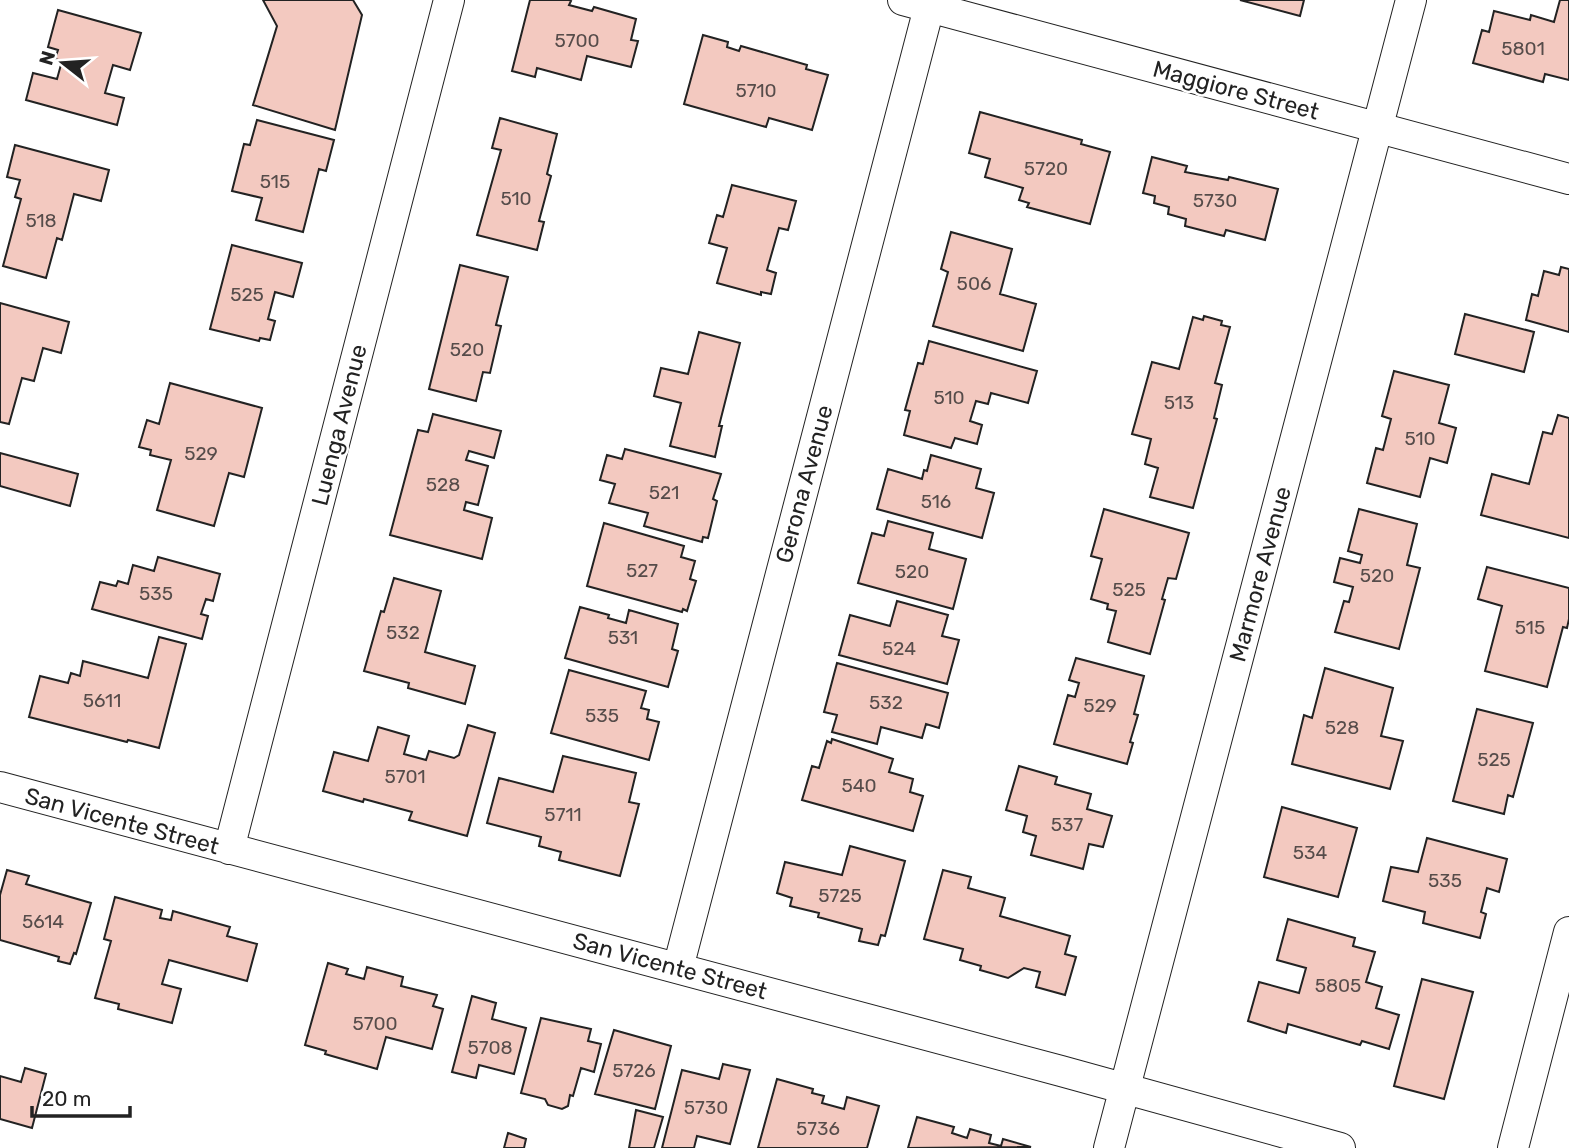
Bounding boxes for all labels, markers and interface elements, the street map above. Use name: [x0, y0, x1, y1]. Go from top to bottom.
north arrow: [28, 28, 98, 98]
house number: 5700: [554, 29, 600, 52]
house number: 5801: [1501, 37, 1545, 60]
text: N: [34, 48, 60, 68]
street label: Maggiore Street: [1150, 54, 1322, 126]
house number: 5710: [735, 79, 777, 102]
house number: 5720: [1024, 157, 1068, 180]
house number: 515: [260, 170, 290, 193]
house number: 510: [500, 187, 532, 210]
house number: 5730: [1193, 189, 1237, 212]
house number: 518: [25, 209, 57, 232]
house number: 506: [957, 272, 991, 295]
house number: 525: [230, 283, 264, 306]
house number: 520: [450, 338, 484, 361]
street label: Luenga Avenue: [305, 341, 373, 509]
house number: 510: [933, 386, 965, 409]
house number: 513: [1164, 391, 1194, 414]
street label: Gerona Avenue: [769, 402, 839, 566]
house number: 510: [1404, 427, 1436, 450]
house number: 529: [184, 442, 218, 465]
house number: 528: [426, 473, 460, 496]
house number: 521: [649, 481, 679, 504]
street label: Marmore Avenue: [1223, 483, 1297, 665]
house number: 516: [921, 490, 951, 513]
house number: 527: [626, 559, 658, 582]
house number: 520: [895, 560, 929, 583]
house number: 520: [1360, 564, 1394, 587]
house number: 525: [1112, 578, 1146, 601]
house number: 535: [139, 582, 173, 605]
house number: 515: [1515, 616, 1545, 639]
house number: 532: [386, 621, 420, 644]
house number: 531: [608, 626, 638, 649]
house number: 524: [882, 637, 916, 660]
house number: 5611: [83, 689, 121, 712]
house number: 532: [869, 691, 903, 714]
house number: 529: [1083, 694, 1117, 717]
house number: 535: [585, 704, 619, 727]
house number: 528: [1325, 716, 1359, 739]
house number: 525: [1477, 748, 1511, 771]
house number: 5701: [384, 765, 426, 788]
house number: 540: [841, 774, 877, 797]
street label: San Vicente Street: [22, 782, 222, 860]
house number: 5711: [544, 803, 582, 826]
house number: 537: [1051, 813, 1083, 836]
house number: 534: [1293, 841, 1327, 864]
house number: 535: [1428, 869, 1462, 892]
house number: 5725: [818, 884, 862, 907]
house number: 5614: [22, 910, 64, 933]
street label: San Vicente Street: [570, 927, 770, 1005]
house number: 5805: [1315, 974, 1361, 997]
house number: 5700: [352, 1012, 398, 1035]
house number: 5708: [467, 1036, 513, 1059]
house number: 5726: [612, 1059, 656, 1082]
scale bar: [32, 1074, 130, 1118]
text: 20 m: [42, 1086, 91, 1111]
house number: 5730: [684, 1096, 728, 1119]
house number: 5736: [796, 1117, 840, 1140]

